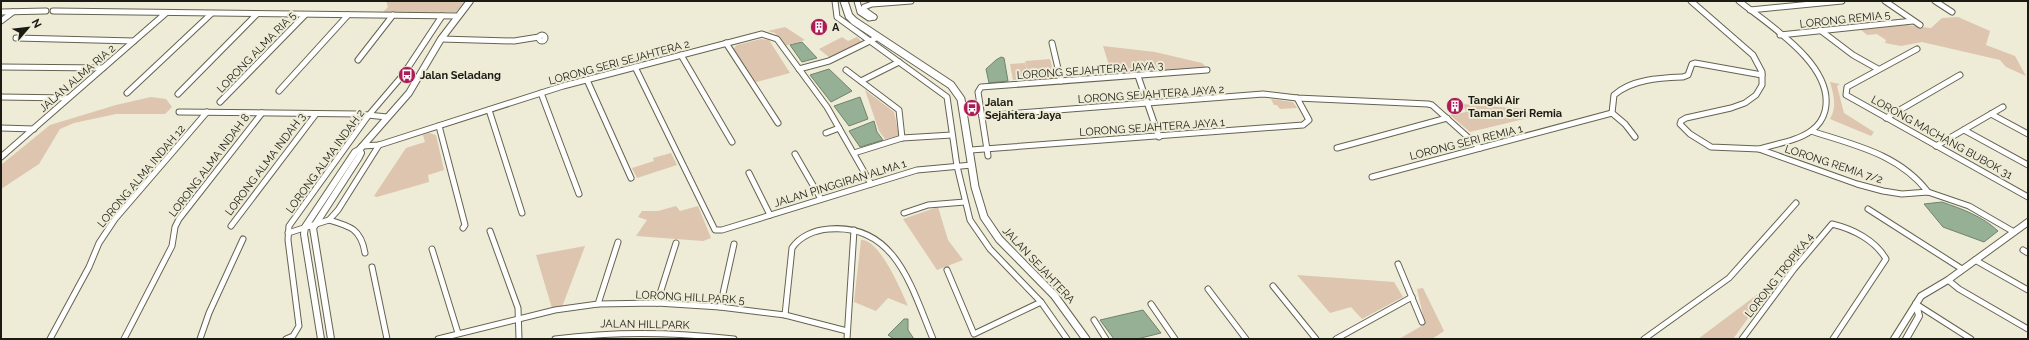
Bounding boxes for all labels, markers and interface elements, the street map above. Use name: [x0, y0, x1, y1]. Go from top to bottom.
north arrow: [8, 8, 48, 48]
street label: LORONG REMIA 5: [1799, 8, 1891, 31]
street label: LORONG ALMA RIA 5: [214, 9, 298, 96]
text: N: [29, 17, 44, 30]
building icon: A: [809, 17, 829, 37]
place label: A: [832, 21, 840, 34]
street label: LORONG SERI SEJAHTERA 2: [547, 37, 691, 88]
street label: JALAN ALMA RIA 2: [37, 42, 118, 115]
street label: LORONG SEJAHTERA JAYA 3: [1016, 59, 1164, 82]
bus stop icon: Jalan Seladang: [397, 65, 417, 85]
place label: Jalan Seladang: [420, 69, 501, 82]
street label: LORONG SEJAHTERA JAYA 2: [1077, 83, 1225, 106]
street label: LORONG MACHANG BUBOK 31: [1869, 93, 2015, 182]
place label: Tangki Air Taman Seri Remia: [1468, 94, 1562, 120]
place label: Jalan Sejahtera Jaya: [985, 96, 1061, 122]
building icon: Tangki Air Taman Seri Remia: [1445, 96, 1465, 116]
bus stop icon: Jalan Sejahtera Jaya: [962, 98, 982, 118]
street label: LORONG ALMA INDAH 2: [283, 107, 368, 216]
street label: LORONG ALMA INDAH 3: [223, 110, 308, 218]
street label: LORONG ALMA INDAH 8: [166, 111, 252, 219]
street label: LORONG SEJAHTERA JAYA 1: [1079, 116, 1225, 139]
street label: LORONG ALMA INDAH 12: [95, 122, 188, 230]
street label: LORONG SERI REMIA 1: [1408, 122, 1524, 163]
street label: LORONG REMIA 7/2: [1783, 142, 1885, 187]
street label: JALAN PINGGIRAN ALMA 1: [772, 157, 908, 210]
street label: JALAN SEJAHTERA: [1000, 224, 1078, 307]
street label: LORONG TROPIKA 4: [1742, 231, 1816, 320]
street label: LORONG HILLPARK 5: [635, 288, 745, 307]
street label: JALAN HILLPARK: [600, 317, 691, 332]

